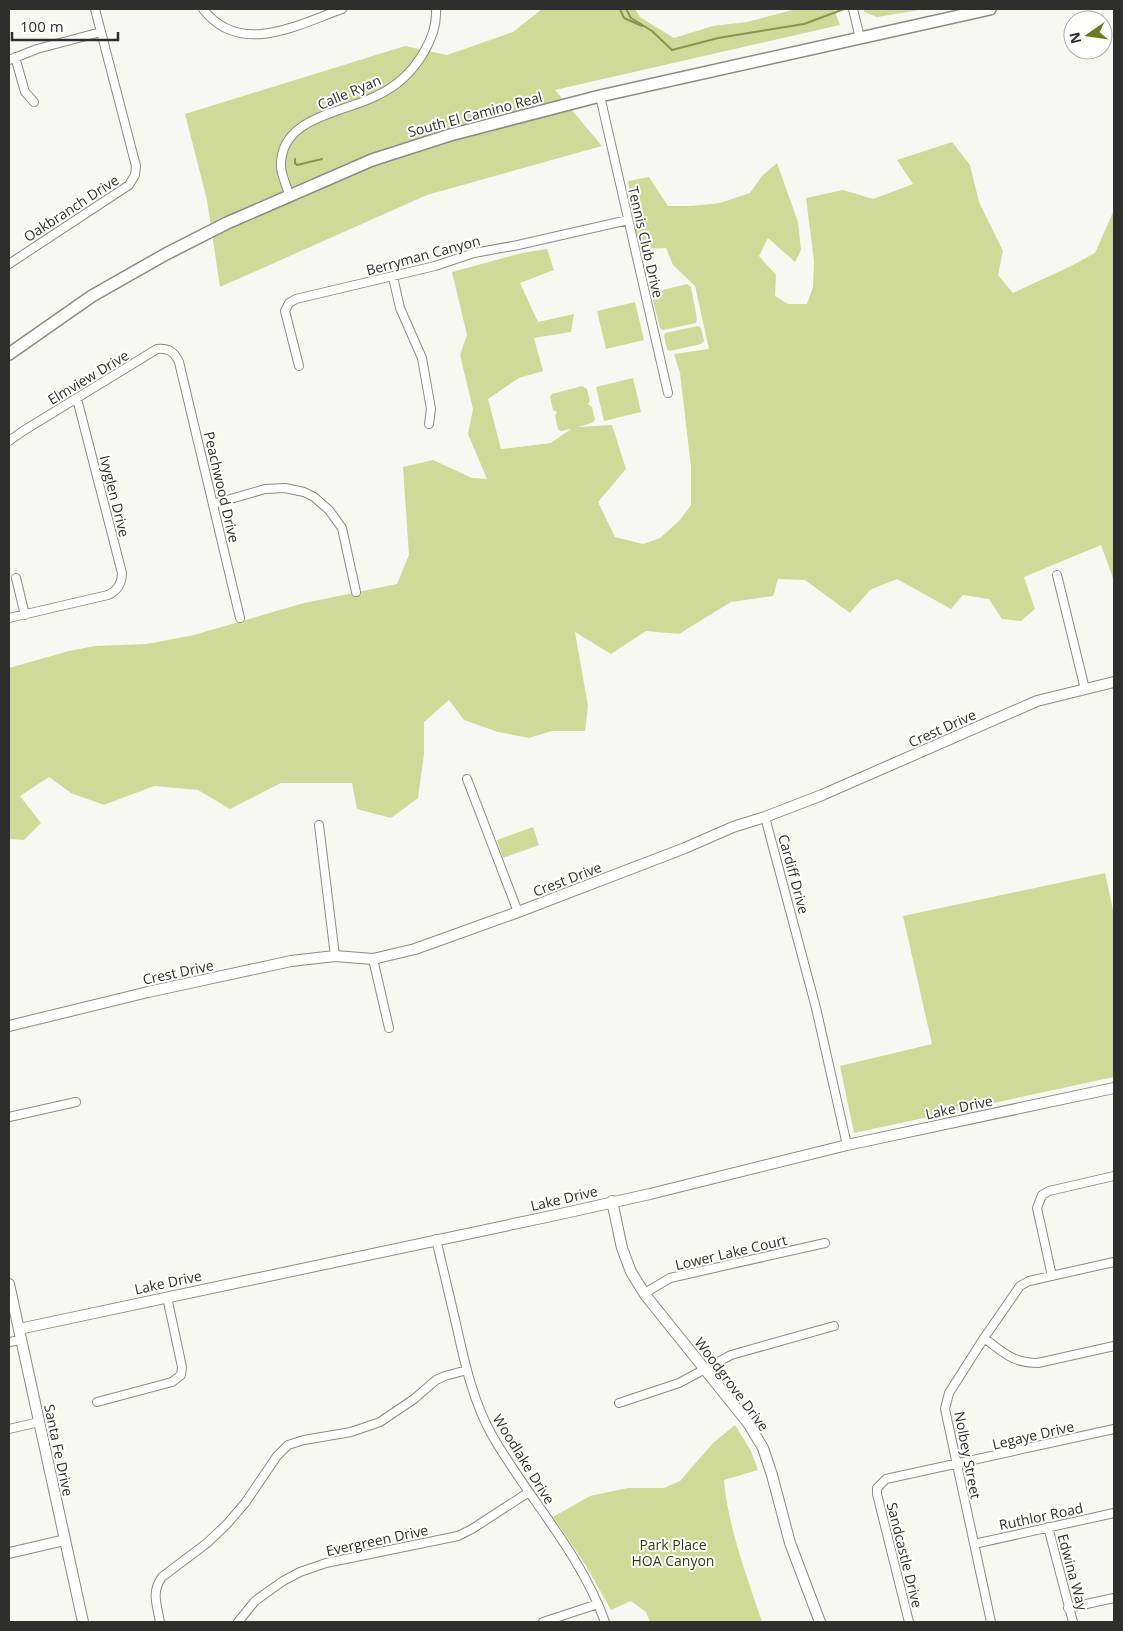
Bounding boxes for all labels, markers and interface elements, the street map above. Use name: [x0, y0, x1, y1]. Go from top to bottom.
scale bar: [12, 10, 119, 42]
north arrow: [1063, 10, 1113, 60]
text: 100 m: [20, 16, 64, 36]
text: N: [1064, 30, 1085, 46]
street label: Calle Ryan: [314, 70, 384, 114]
street label: South El Camino Real: [406, 87, 544, 141]
street label: Oakbranch Drive: [20, 170, 122, 246]
street label: Tennis Club Drive: [624, 184, 668, 300]
street label: Berryman Canyon: [364, 231, 482, 279]
street label: Elmview Drive: [44, 345, 132, 409]
street label: Peachwood Drive: [200, 430, 244, 545]
street label: Ivyglen Drive: [96, 453, 134, 539]
street label: Crest Drive: [905, 705, 979, 751]
street label: Cardiff Drive: [774, 832, 814, 916]
street label: Crest Drive: [530, 857, 604, 901]
street label: Crest Drive: [141, 955, 215, 989]
street label: Lake Drive: [924, 1091, 994, 1123]
street label: Lake Drive: [529, 1181, 599, 1215]
street label: Lower Lake Court: [673, 1230, 789, 1274]
street label: Lake Drive: [133, 1266, 203, 1298]
street label: Woodgrove Drive: [690, 1333, 774, 1435]
street label: Santa Fe Drive: [40, 1402, 78, 1498]
street label: Woodlake Drive: [489, 1410, 559, 1508]
street label: Nolbey Street: [950, 1410, 986, 1500]
street label: Legaye Drive: [990, 1416, 1076, 1454]
street label: Ruthlor Road: [997, 1498, 1085, 1534]
street label: Sandcastle Drive: [883, 1500, 927, 1610]
street label: Evergreen Drive: [324, 1520, 430, 1560]
street label: Edwina Way: [1054, 1532, 1093, 1613]
park label: Park Place HOA Canyon: [632, 1535, 714, 1570]

